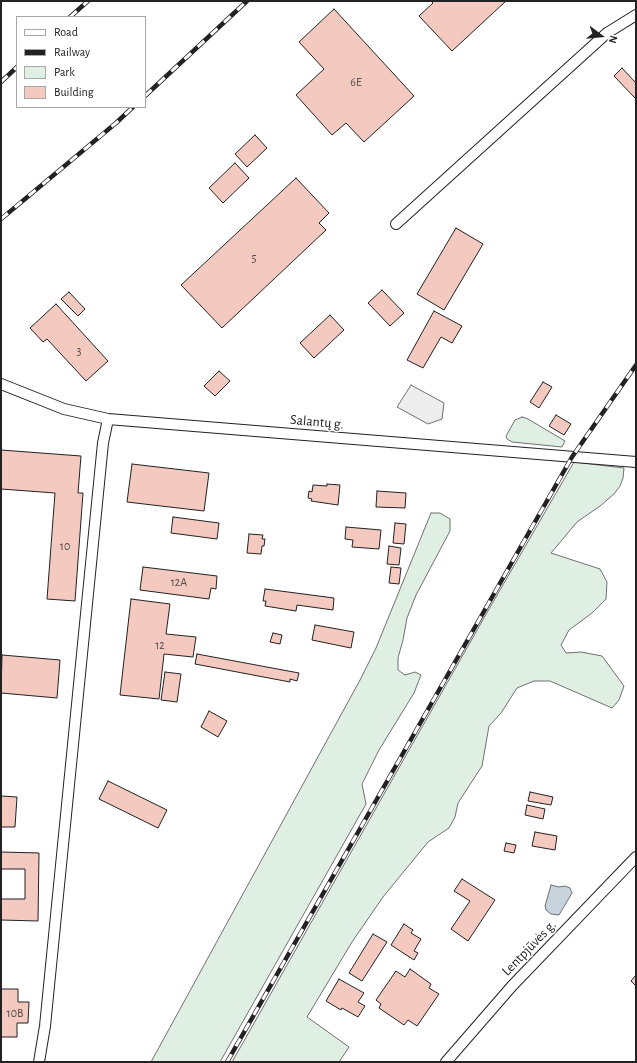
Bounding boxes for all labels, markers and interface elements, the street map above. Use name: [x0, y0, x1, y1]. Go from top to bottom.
legend: [16, 16, 146, 108]
north arrow: [581, 16, 621, 56]
text: Road: [54, 26, 78, 38]
text: N: [607, 34, 619, 45]
text: Railway: [54, 46, 90, 58]
text: Park: [54, 66, 75, 78]
house number: 6E: [350, 75, 362, 89]
text: Building: [54, 86, 94, 98]
house number: 5: [251, 251, 257, 265]
house number: 3: [77, 344, 81, 358]
street label: Salantų g.: [289, 411, 345, 433]
house number: 10: [60, 539, 70, 553]
house number: 12A: [171, 575, 187, 589]
house number: 12: [155, 638, 165, 652]
street label: Lentpjūvės g.: [498, 917, 560, 979]
house number: 10B: [7, 1006, 23, 1020]

